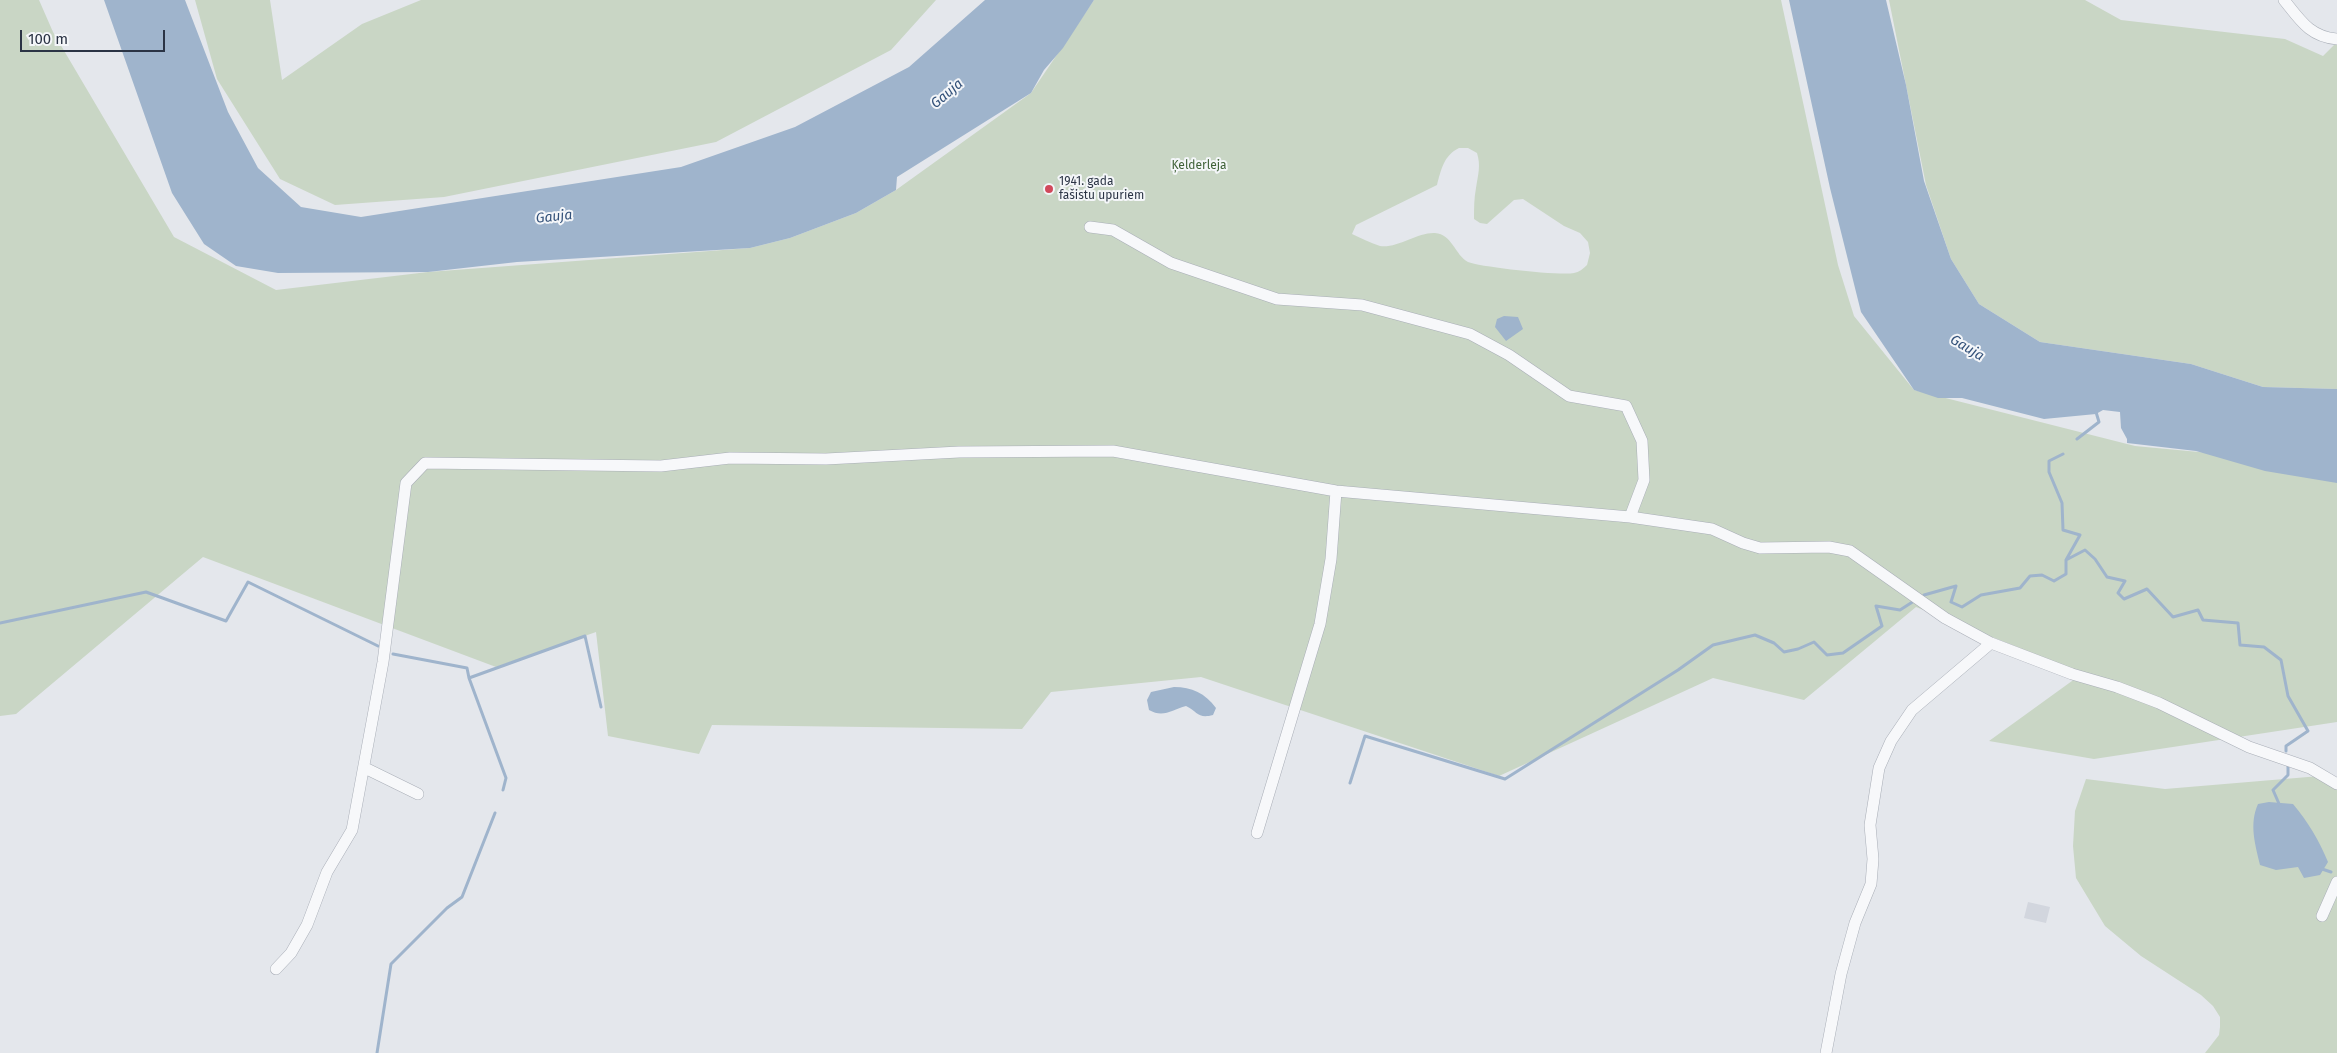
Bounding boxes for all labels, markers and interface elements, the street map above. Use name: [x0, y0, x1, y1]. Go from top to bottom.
scale bar: [22, 20, 168, 52]
text: 100 m: [28, 30, 68, 48]
water label: Gauja: [928, 76, 966, 112]
park label: Ķelderleja: [1171, 159, 1227, 173]
place label: 1941. gada fašistu upuriem: [1059, 175, 1144, 203]
marker: 1941. gada fašistu upuriem: [1043, 183, 1055, 195]
water label: Gauja: [535, 207, 573, 227]
water label: Gauja: [1947, 331, 1987, 365]

